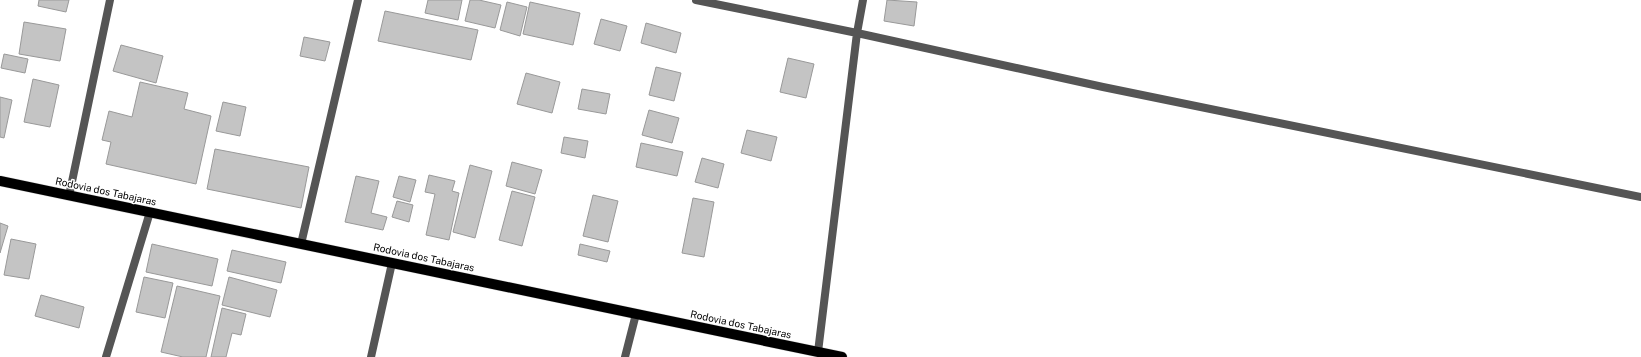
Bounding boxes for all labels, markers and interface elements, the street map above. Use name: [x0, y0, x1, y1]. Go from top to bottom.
street label: Rodovia dos Tabajaras: [54, 174, 158, 208]
street label: Rodovia dos Tabajaras: [372, 240, 476, 274]
street label: Rodovia dos Tabajaras: [689, 307, 793, 341]

